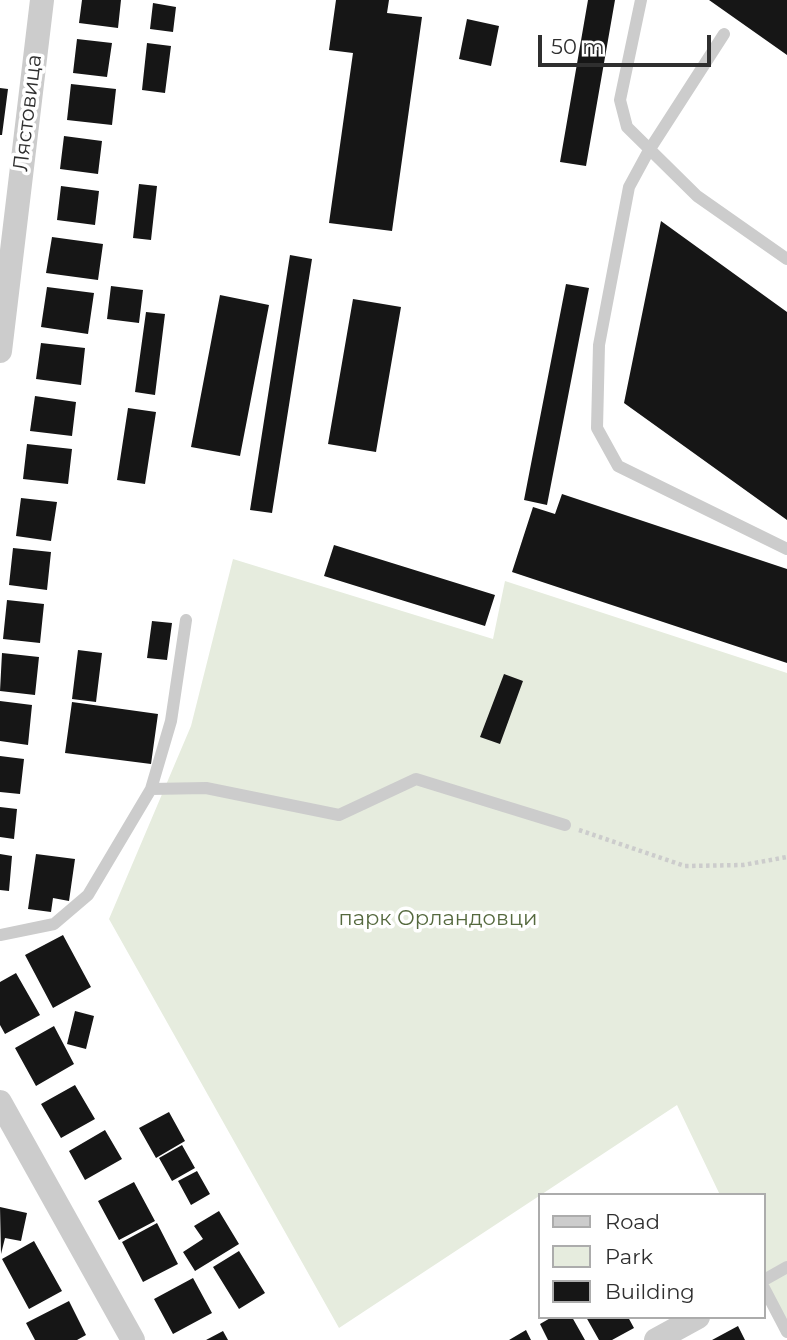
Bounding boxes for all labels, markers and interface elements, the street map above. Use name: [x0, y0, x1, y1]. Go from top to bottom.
scale bar: [542, 21, 715, 65]
text: 50 m: [551, 34, 605, 59]
street label: Лястовица: [8, 53, 48, 173]
park label: парк Орландовци: [338, 906, 538, 932]
legend: [538, 1193, 766, 1319]
text: Road: [605, 1209, 660, 1234]
text: Park: [605, 1244, 653, 1269]
text: Building: [605, 1279, 695, 1304]

